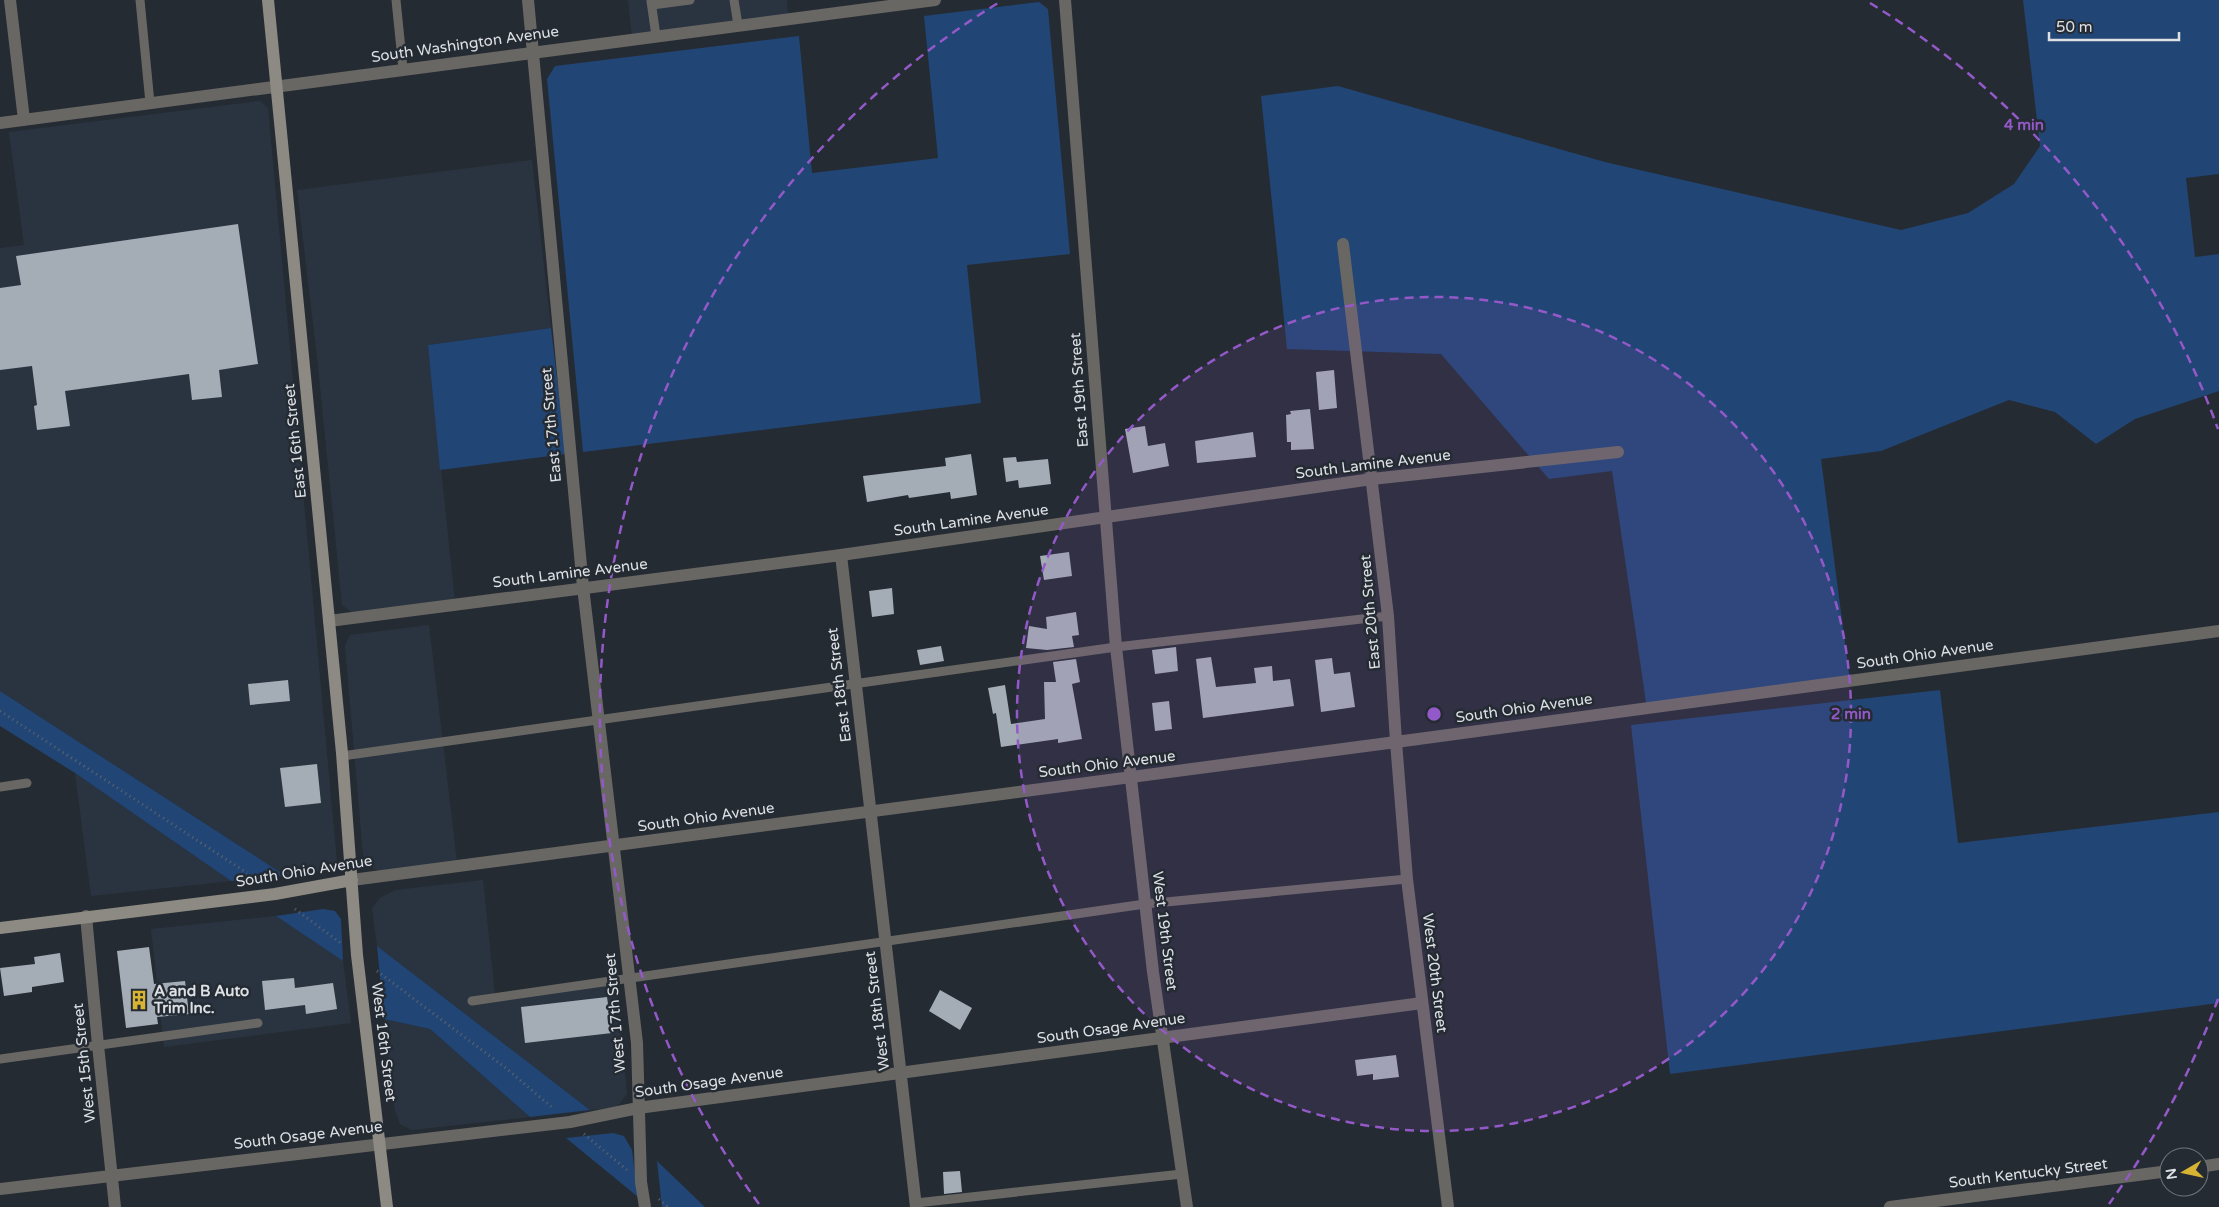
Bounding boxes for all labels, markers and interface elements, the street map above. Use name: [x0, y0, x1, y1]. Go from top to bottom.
scale bar: [2049, 10, 2179, 42]
text: 50 m: [2056, 18, 2093, 36]
street label: South Washington Avenue: [370, 22, 560, 66]
text: 4 min: [2004, 116, 2044, 134]
street label: East 19th Street: [1066, 332, 1092, 448]
street label: East 17th Street: [537, 367, 565, 483]
street label: East 16th Street: [280, 383, 310, 499]
street label: South Lamine Avenue: [1294, 446, 1452, 482]
street label: South Lamine Avenue: [892, 500, 1050, 540]
street label: East 20th Street: [1356, 554, 1384, 670]
street label: South Lamine Avenue: [491, 555, 649, 591]
street label: East 18th Street: [823, 627, 855, 743]
street label: South Ohio Avenue: [1855, 635, 1995, 673]
street label: South Ohio Avenue: [1454, 689, 1594, 727]
centre of rings: [1425, 705, 1443, 723]
text: 2 min: [1831, 705, 1871, 723]
street label: South Ohio Avenue: [1037, 747, 1177, 781]
street label: South Ohio Avenue: [636, 798, 776, 836]
street label: South Ohio Avenue: [234, 851, 374, 891]
street label: West 19th Street: [1149, 870, 1181, 992]
street label: West 20th Street: [1419, 912, 1451, 1034]
street label: West 18th Street: [861, 950, 893, 1072]
street label: West 17th Street: [601, 952, 629, 1074]
street label: West 16th Street: [368, 981, 400, 1103]
place label: A and B Auto Trim Inc.: [153, 982, 249, 1017]
building icon: A and B Auto Trim Inc.: [128, 989, 150, 1011]
street label: West 15th Street: [69, 1002, 99, 1124]
street label: South Osage Avenue: [1036, 1009, 1186, 1047]
street label: South Osage Avenue: [634, 1063, 784, 1101]
street label: South Osage Avenue: [233, 1117, 383, 1153]
north arrow: [2159, 1147, 2209, 1197]
street label: South Kentucky Street: [1948, 1154, 2109, 1192]
text: N: [2162, 1167, 2181, 1181]

